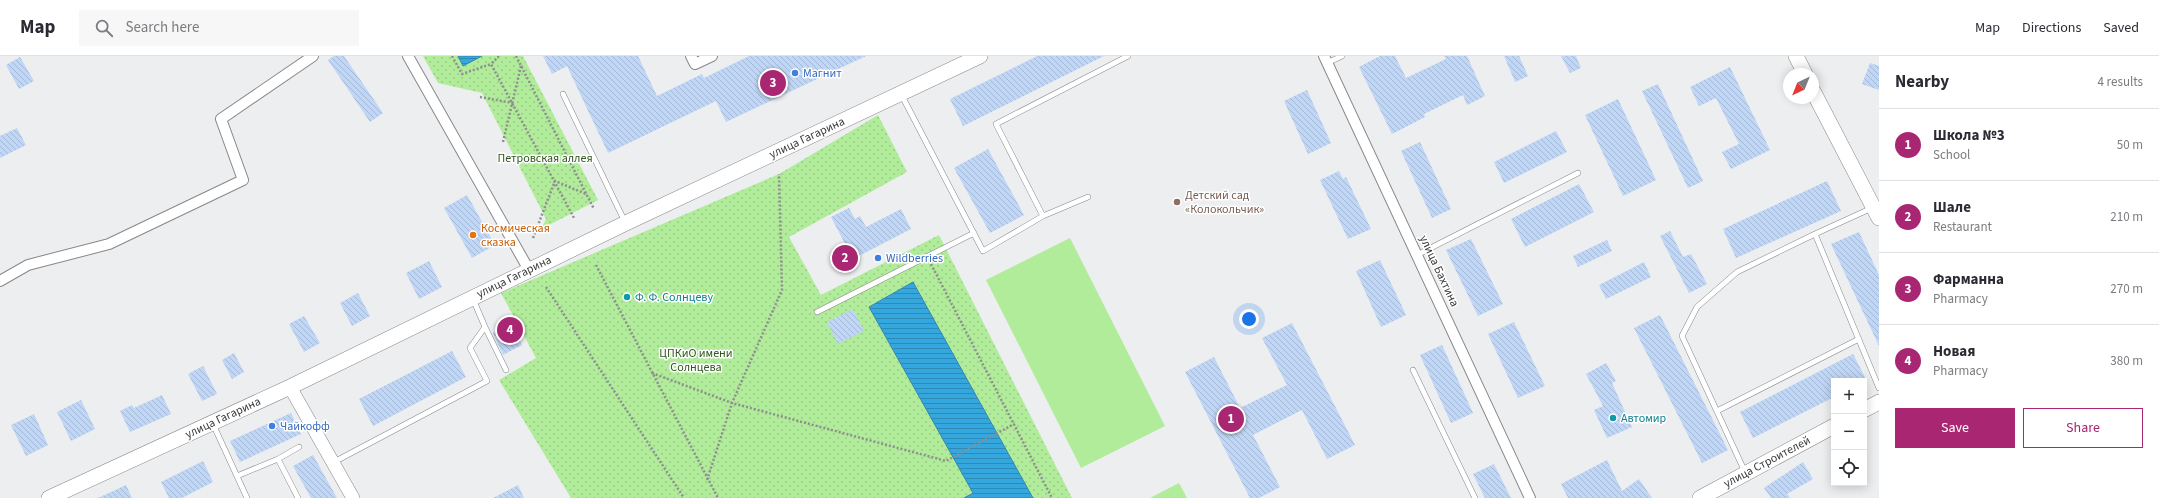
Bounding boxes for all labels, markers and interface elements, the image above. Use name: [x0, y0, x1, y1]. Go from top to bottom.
search box: [79, 10, 359, 46]
text: Map: [20, 14, 55, 41]
icon: search: [93, 17, 115, 39]
text: Search here: [125, 17, 199, 38]
text: Map: [1975, 18, 2000, 38]
text: Directions: [2022, 18, 2081, 38]
text: Saved: [2103, 18, 2139, 38]
place label: Магнит: [803, 65, 842, 82]
pin: 3: [760, 68, 786, 98]
marker: Магнит: [790, 68, 800, 78]
north arrow: [1783, 68, 1819, 104]
text: Nearby: [1895, 70, 1949, 94]
text: 4 results: [2098, 73, 2143, 91]
street label: улица Гагарина: [766, 113, 848, 163]
text: Школа №3: [1933, 125, 2005, 146]
text: 1: [1905, 136, 1911, 154]
text: 50 m: [2117, 136, 2143, 154]
text: School: [1933, 146, 1970, 164]
park label: Петровская аллея: [497, 150, 593, 167]
place label: Детский сад «Колокольчик»: [1185, 187, 1264, 218]
marker: Детский сад «Колокольчик»: [1172, 197, 1182, 207]
text: Шале: [1933, 197, 1971, 218]
text: 2: [1905, 208, 1911, 226]
text: 210 m: [2110, 208, 2143, 226]
text: Restaurant: [1933, 218, 1992, 236]
place label: Космическая сказка: [481, 220, 550, 251]
marker: Космическая сказка: [468, 230, 478, 240]
street label: улица Бахтина: [1415, 233, 1463, 309]
pin: 2: [832, 243, 858, 273]
place label: Wildberries: [886, 250, 943, 267]
street label: улица Гагарина: [474, 251, 554, 303]
marker: Wildberries: [873, 253, 883, 263]
text: Фарманна: [1933, 269, 2004, 290]
text: 3: [1905, 280, 1911, 298]
text: 270 m: [2110, 280, 2143, 298]
place label: Ф. Ф. Солнцеву: [635, 289, 713, 306]
text: Pharmacy: [1933, 290, 1988, 308]
marker: Ф. Ф. Солнцеву: [622, 292, 632, 302]
your location: [1239, 309, 1259, 329]
pin: 4: [497, 315, 523, 345]
text: Новая: [1933, 341, 1975, 362]
park label: ЦПКиО имени Солнцева: [659, 345, 733, 376]
text: 4: [1905, 352, 1911, 370]
text: 380 m: [2110, 352, 2143, 370]
text: Pharmacy: [1933, 362, 1988, 380]
map controls: [1831, 378, 1867, 486]
button: +: [1831, 378, 1867, 414]
street label: улица Гагарина: [182, 393, 264, 443]
pin: 1: [1218, 404, 1244, 434]
button: Save: [1895, 408, 2015, 448]
button: Share: [2023, 408, 2143, 448]
place label: Автомир: [1621, 410, 1667, 427]
marker: Автомир: [1608, 413, 1618, 423]
button: −: [1831, 414, 1867, 450]
place label: Чайкофф: [280, 418, 330, 435]
marker: Чайкофф: [267, 421, 277, 431]
street label: улица Строителей: [1721, 432, 1813, 492]
button: locate: [1831, 450, 1867, 486]

